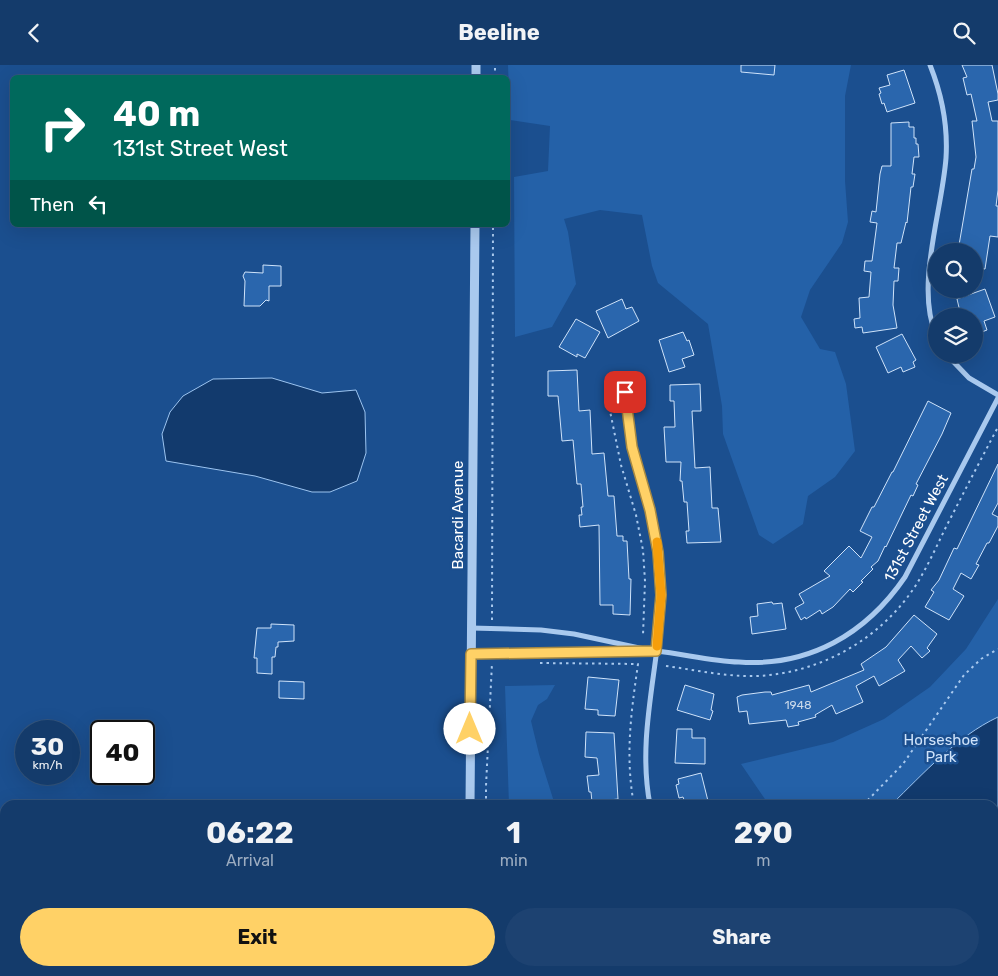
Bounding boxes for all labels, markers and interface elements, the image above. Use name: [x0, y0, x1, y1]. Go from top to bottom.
icon: back: [20, 19, 48, 47]
text: Beeline: [458, 19, 540, 46]
icon: search: [950, 19, 978, 47]
text: 40 m: [113, 93, 200, 135]
icon: right: [30, 95, 95, 160]
text: 131st Street West: [113, 135, 288, 162]
icon: left: [84, 190, 112, 218]
text: Then: [30, 193, 74, 216]
map controls: [928, 243, 983, 363]
button: search: [928, 243, 983, 298]
button: layers: [928, 308, 983, 363]
pin: [604, 371, 646, 413]
icon: arrive: [611, 378, 639, 406]
street label: Bacardi Avenue: [449, 461, 467, 569]
street label: 131st Street West: [880, 471, 952, 585]
house number: 1948: [784, 698, 812, 712]
position arrow: [443, 702, 495, 754]
speed limit sign: 40: [90, 720, 155, 785]
park label: Horseshoe Park: [904, 731, 978, 766]
text: 30: [31, 732, 64, 761]
text: km/h: [33, 758, 62, 772]
text: 06:22: [206, 815, 294, 851]
text: 1: [506, 815, 521, 851]
text: 290: [734, 815, 793, 851]
text: Arrival: [226, 851, 274, 870]
text: min: [500, 851, 528, 870]
text: m: [756, 851, 770, 870]
button: Exit: [20, 908, 495, 966]
button: Share: [505, 908, 979, 966]

